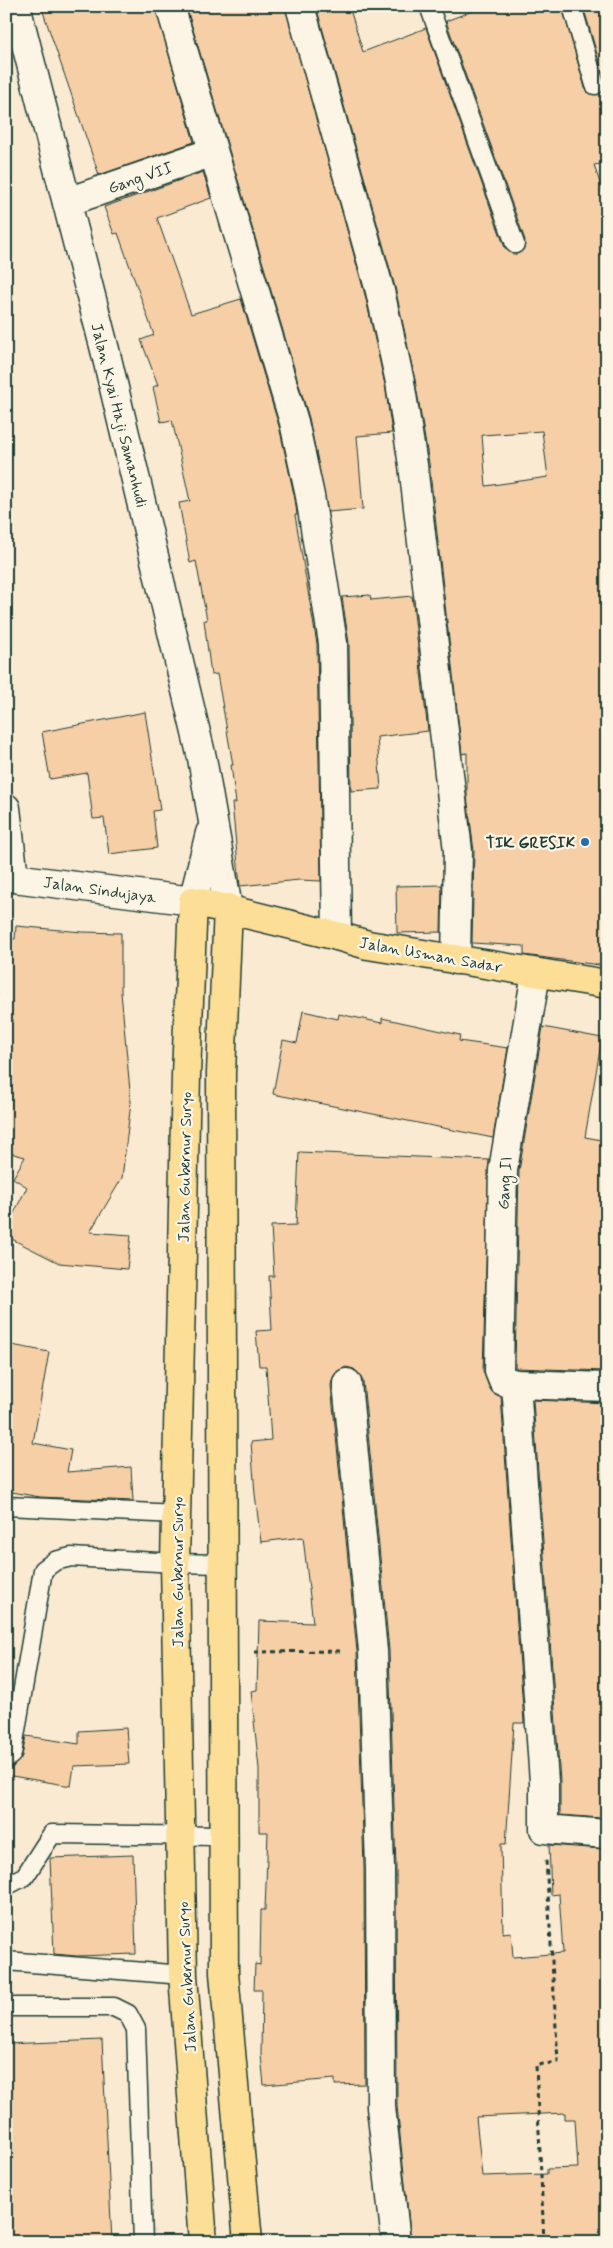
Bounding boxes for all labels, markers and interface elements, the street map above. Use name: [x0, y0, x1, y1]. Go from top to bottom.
street label: Gang VII: [105, 158, 176, 200]
street label: Jalan Kyai Haji Samanhudi: [85, 321, 152, 510]
place label: TIK GRESIK: [486, 833, 576, 854]
marker: TIK GRESIK: [579, 836, 591, 848]
street label: Jalan Sindujaya: [42, 872, 158, 909]
street label: Jalan Usman Sadar: [358, 933, 504, 978]
street label: Jalan Gubernur Suryo: [174, 1091, 197, 1243]
street label: Gang II: [493, 1156, 519, 1210]
street label: Jalan Gubernur Suryo: [168, 1497, 189, 1647]
street label: Jalan Gubernur Suryo: [173, 1901, 202, 2053]

